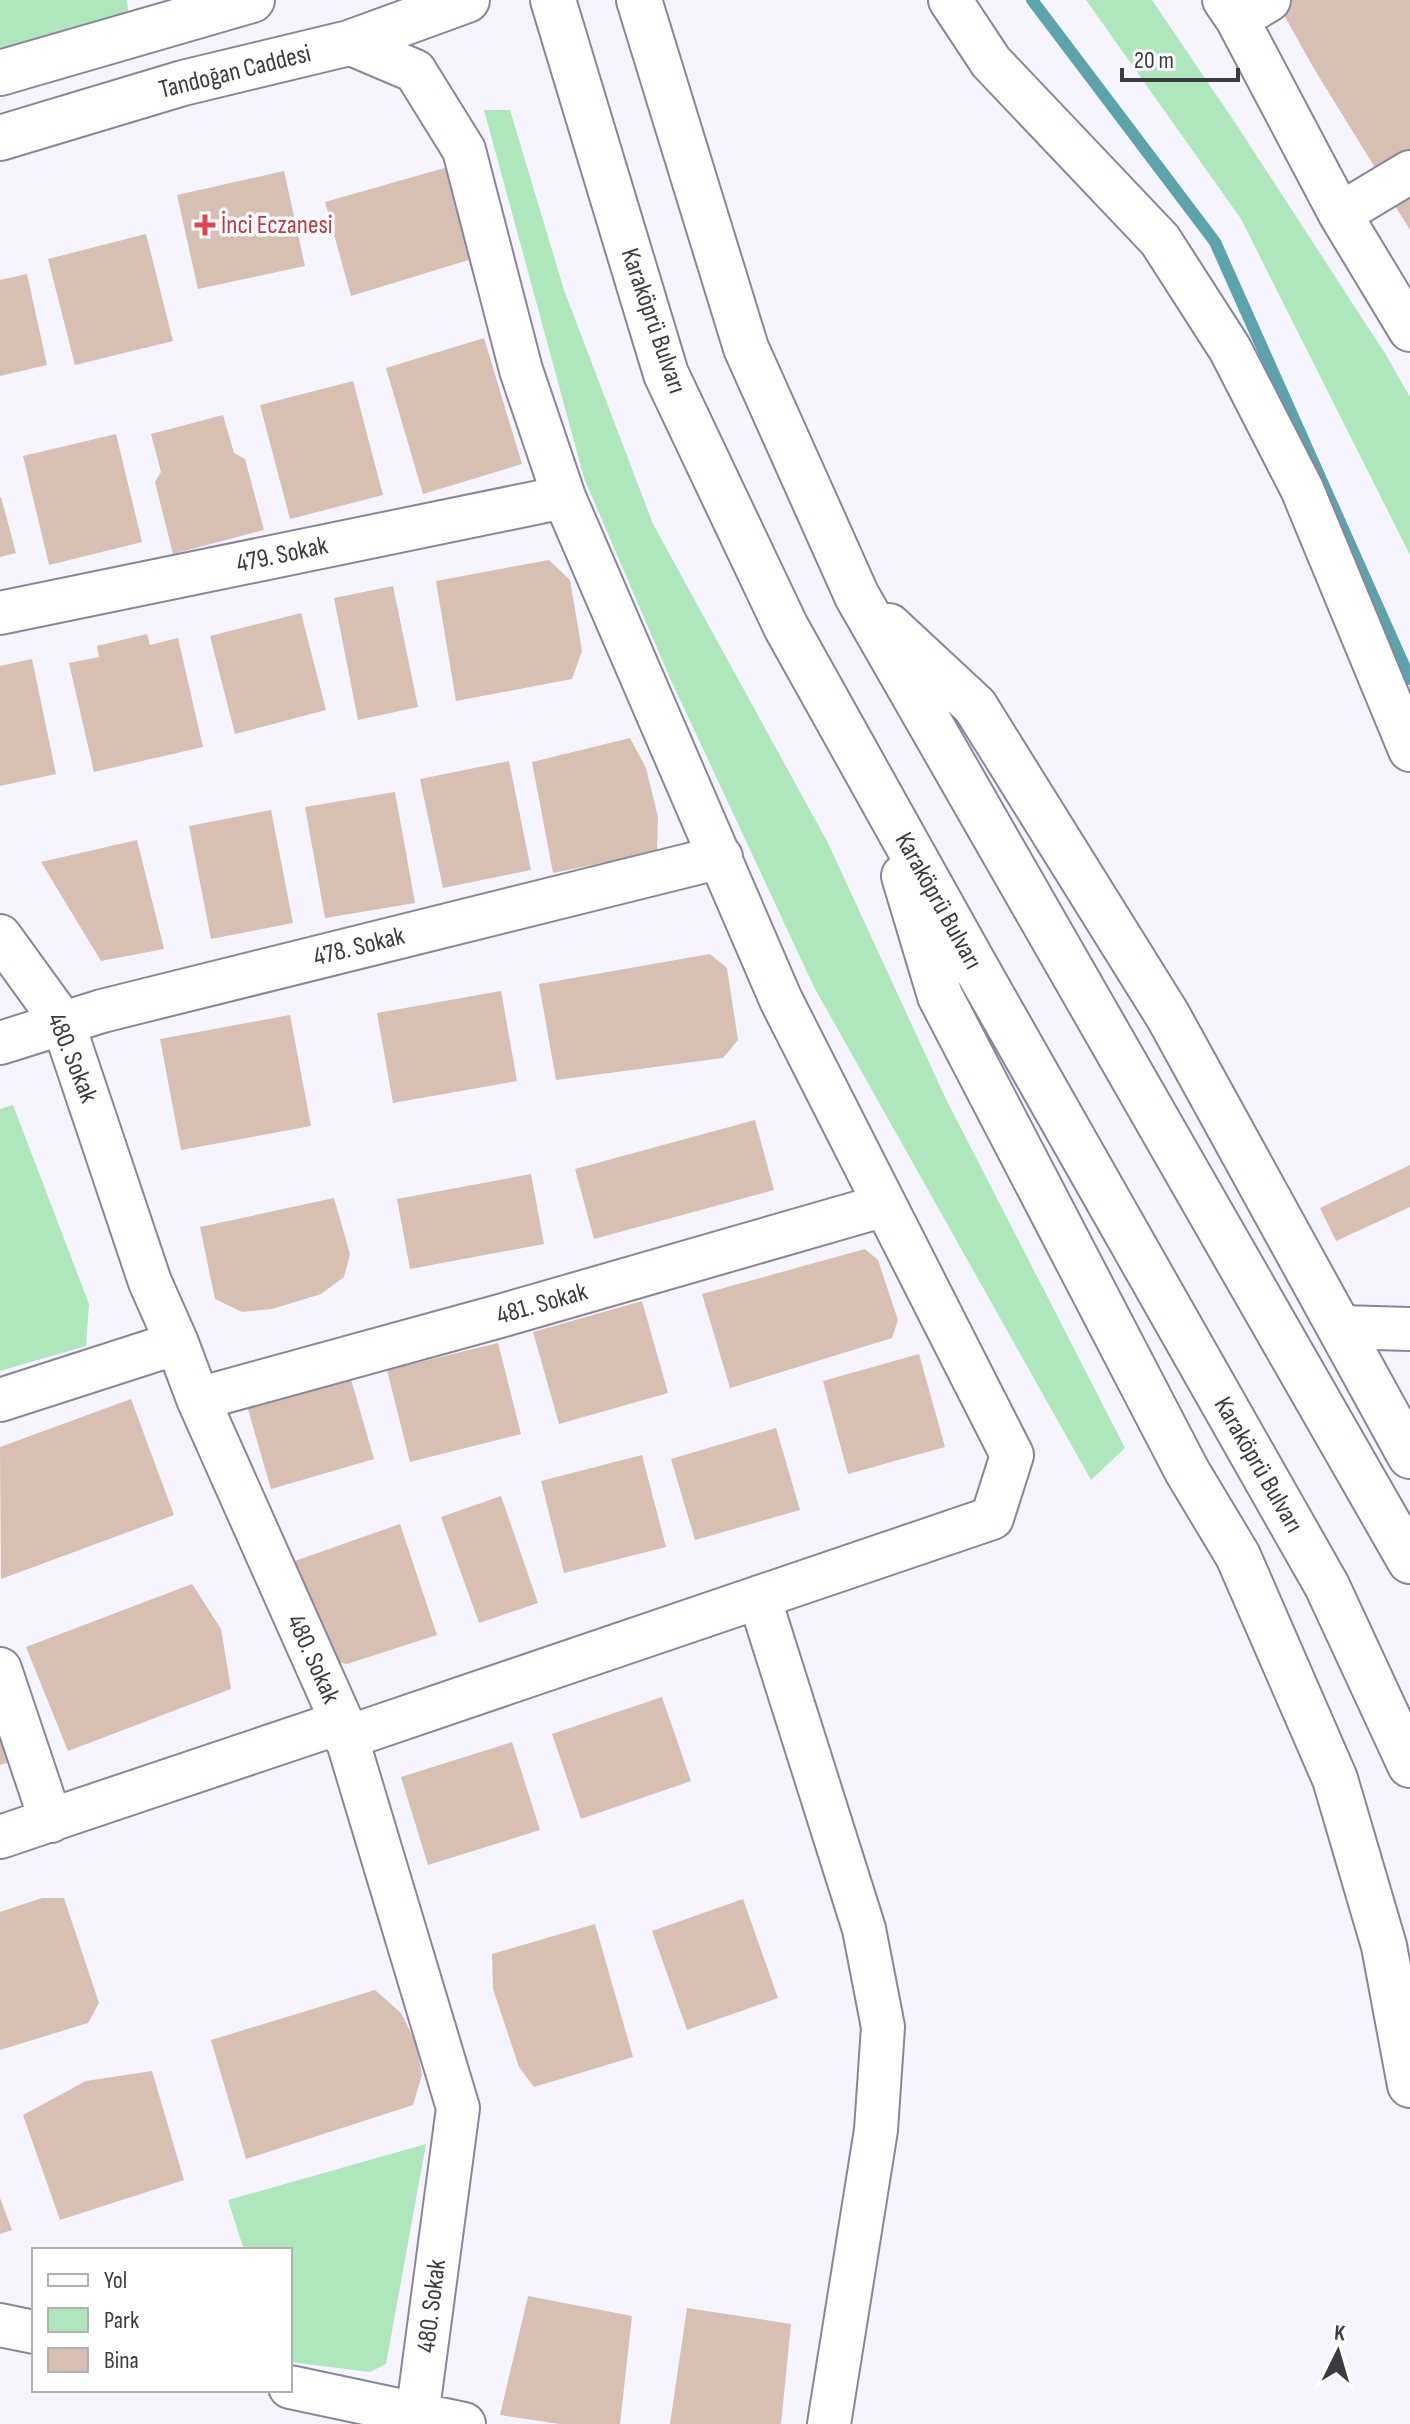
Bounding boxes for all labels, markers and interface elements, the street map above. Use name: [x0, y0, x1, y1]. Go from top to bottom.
scale bar: [1122, 32, 1238, 82]
street label: Tandoğan Caddesi: [156, 38, 314, 106]
text: 20 m: [1134, 46, 1174, 75]
place label: İnci Eczanesi: [221, 210, 333, 241]
marker: İnci Eczanesi: [196, 216, 214, 234]
street label: Karaköprü Bulvarı: [614, 244, 692, 398]
street label: 479. Sokak: [233, 530, 331, 580]
street label: Karaköprü Bulvarı: [888, 827, 988, 975]
street label: 478. Sokak: [310, 921, 408, 973]
street label: 480. Sokak: [40, 1009, 104, 1107]
street label: 481. Sokak: [493, 1276, 591, 1332]
street label: Karaköprü Bulvarı: [1207, 1392, 1309, 1538]
street label: 480. Sokak: [280, 1610, 346, 1708]
legend: [32, 2248, 292, 2392]
street label: 480. Sokak: [411, 2257, 453, 2355]
text: Yol: [104, 2266, 127, 2295]
text: Park: [104, 2306, 139, 2335]
north arrow: [1298, 2312, 1378, 2392]
text: K: [1333, 2320, 1346, 2348]
text: Bina: [104, 2346, 139, 2375]

